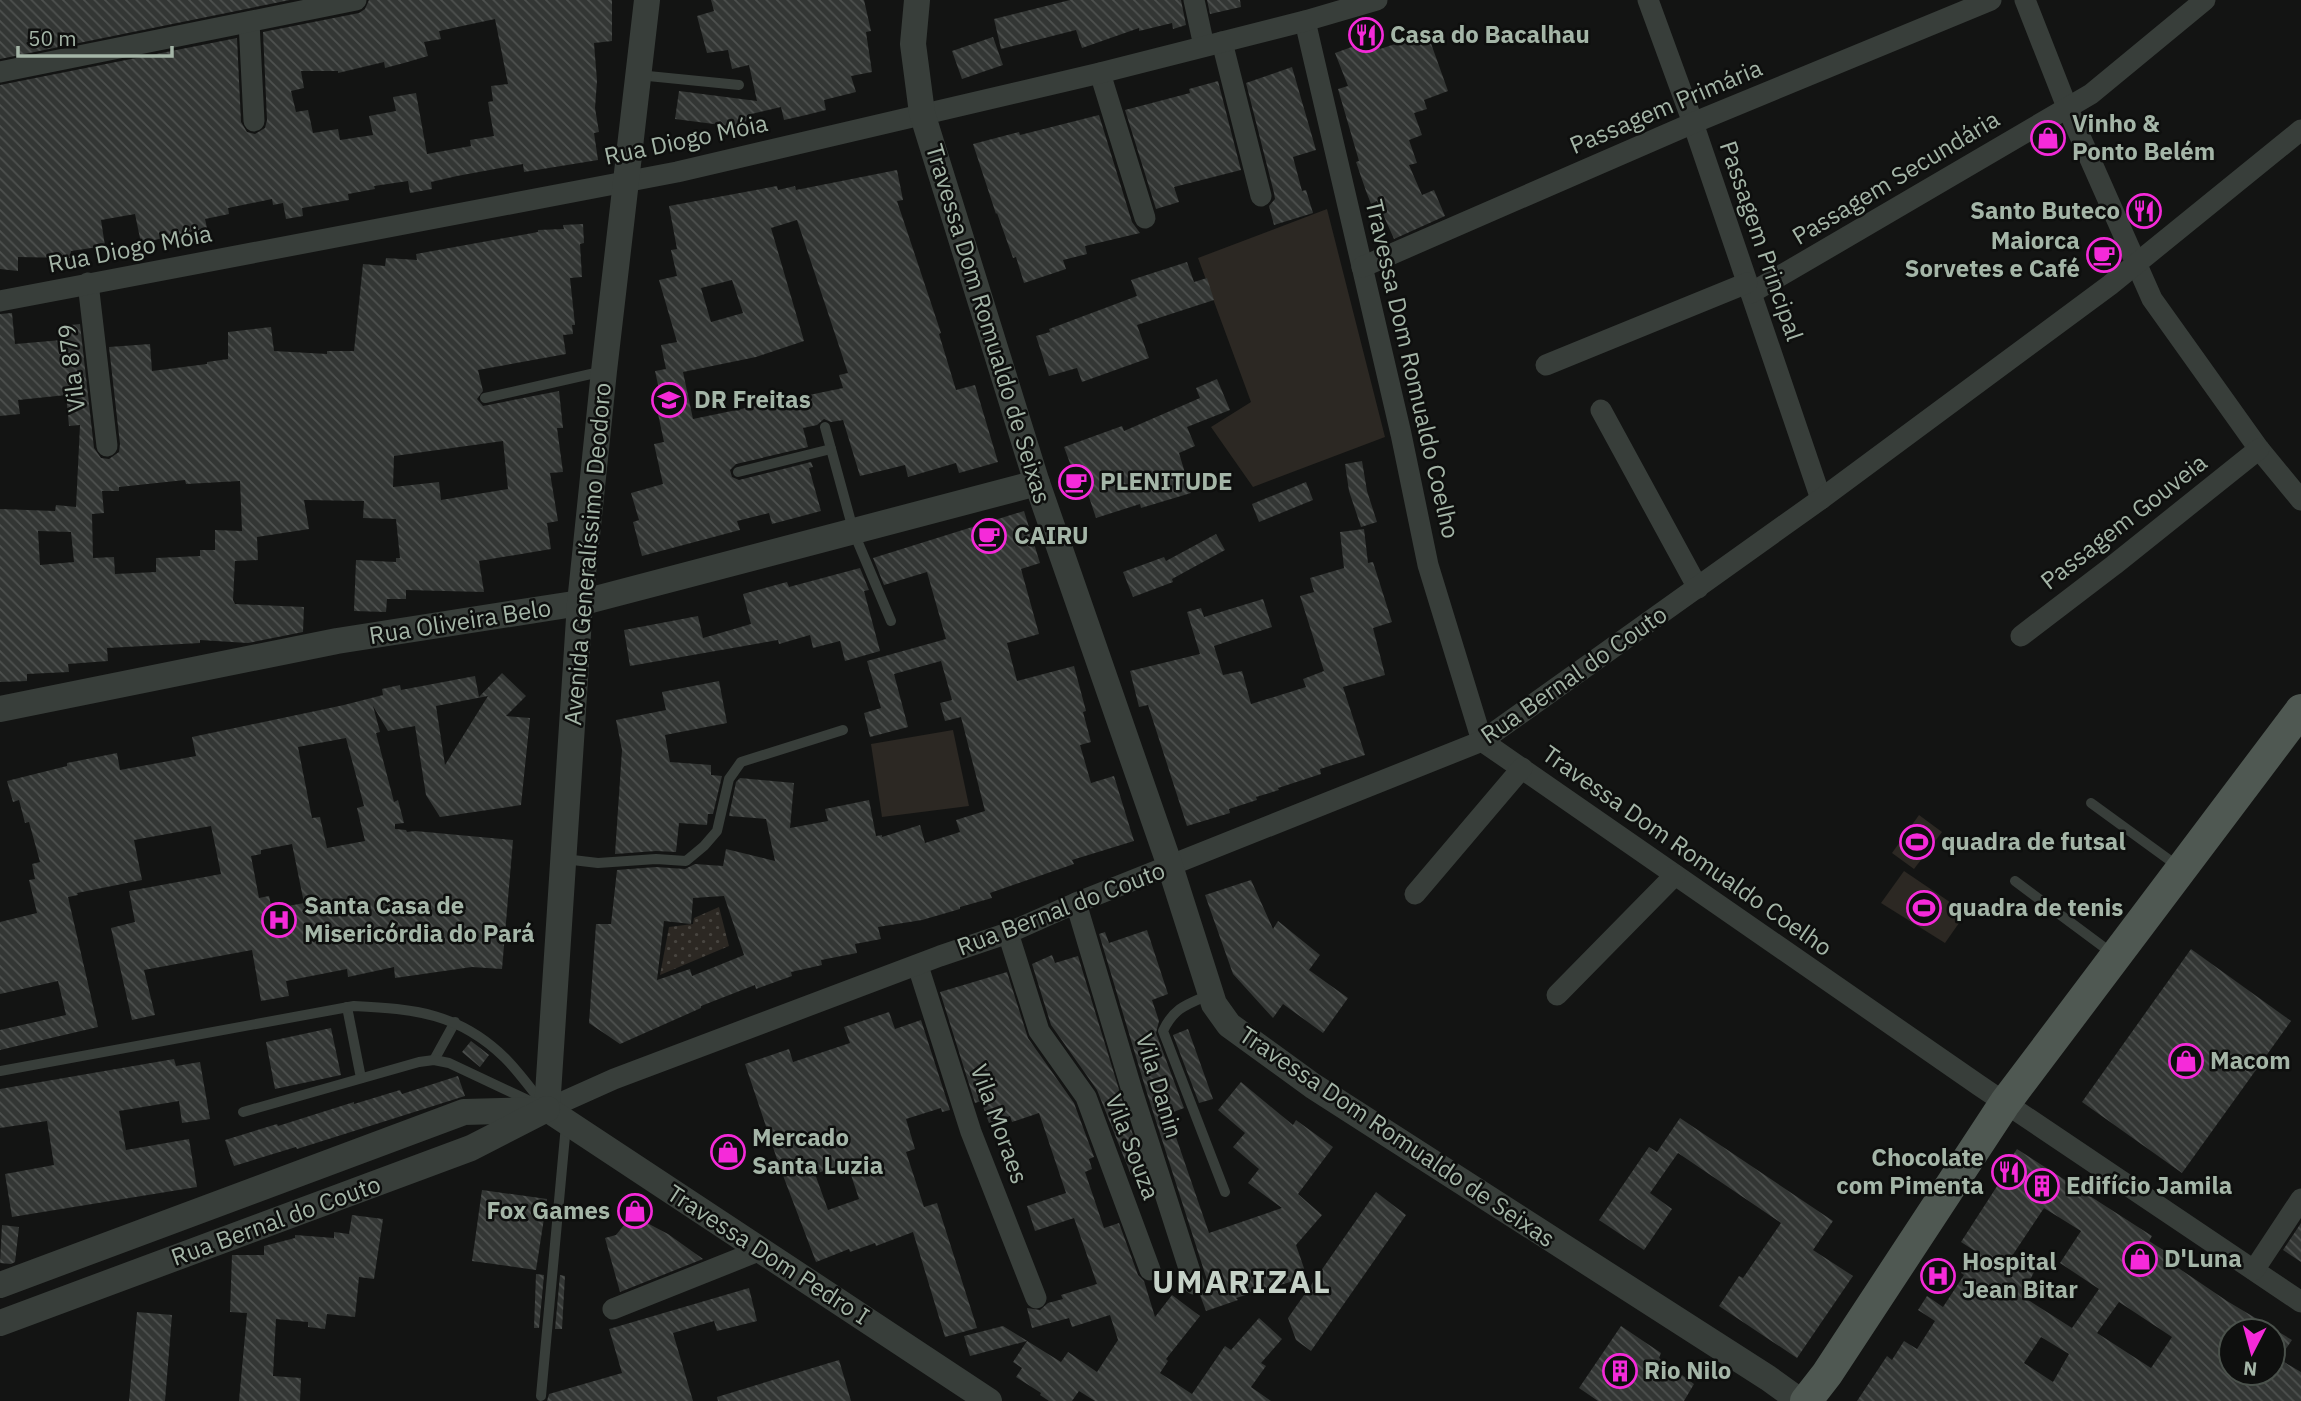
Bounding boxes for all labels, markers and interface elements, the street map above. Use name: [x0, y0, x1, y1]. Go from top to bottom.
scale bar: [18, 14, 172, 58]
restaurant icon: Casa do Bacalhau: [1347, 16, 1385, 54]
place label: Casa do Bacalhau: [1390, 18, 1590, 50]
text: 50 m: [28, 24, 77, 52]
street label: Passagem Primária: [1565, 51, 1767, 161]
street label: Passagem Secundária: [1786, 102, 2005, 252]
street label: Rua Diogo Móia: [601, 106, 771, 172]
place label: Vinho & Ponto Belém: [2072, 107, 2215, 167]
shop icon: Vinho & Ponto Belém: [2029, 119, 2067, 157]
street label: Passagem Principal: [1713, 136, 1811, 345]
street label: Travessa Dom Romualdo de Seixas: [919, 140, 1059, 507]
restaurant icon: Santo Buteco: [2125, 192, 2163, 230]
place label: Santo Buteco: [1970, 194, 2120, 226]
street label: Travessa Dom Romualdo Coelho: [1358, 196, 1468, 542]
street label: Rua Diogo Móia: [45, 216, 215, 280]
place label: Maiorca Sorvetes e Café: [1905, 224, 2080, 284]
cafe icon: Maiorca Sorvetes e Café: [2085, 236, 2123, 274]
street label: Vila 879: [50, 322, 92, 414]
street label: Avenida Generalíssimo Deodoro: [556, 381, 618, 727]
school or university icon: DR Freitas: [650, 381, 688, 419]
place label: DR Freitas: [694, 383, 811, 415]
street label: Passagem Gouveia: [2034, 446, 2213, 596]
cafe icon: PLENITUDE: [1057, 463, 1095, 501]
place label: PLENITUDE: [1100, 465, 1233, 497]
cafe icon: CAIRU: [970, 517, 1008, 555]
place label: CAIRU: [1014, 519, 1089, 551]
street label: Rua Oliveira Belo: [367, 591, 553, 651]
street label: Rua Bernal do Couto: [1474, 598, 1673, 751]
street label: Travessa Dom Romualdo Coelho: [1536, 738, 1839, 963]
sports icon: quadra de futsal: [1898, 823, 1936, 861]
place label: quadra de futsal: [1941, 825, 2126, 857]
street label: Rua Bernal do Couto: [952, 854, 1169, 963]
place label: Santa Casa de Misericórdia do Pará: [304, 889, 535, 949]
sports icon: quadra de tenis: [1905, 889, 1943, 927]
place label: quadra de tenis: [1948, 891, 2123, 923]
hospital icon: Santa Casa de Misericórdia do Pará: [260, 901, 298, 939]
street label: Travessa Dom Romualdo de Seixas: [1233, 1018, 1562, 1254]
street label: Vila Danin: [1129, 1029, 1191, 1142]
shop icon: Macom: [2167, 1042, 2205, 1080]
place label: Macom: [2210, 1044, 2291, 1076]
street label: Vila Moraes: [964, 1059, 1036, 1188]
street label: Vila Souza: [1098, 1089, 1168, 1204]
place label: Mercado Santa Luzia: [752, 1121, 883, 1181]
shop icon: Mercado Santa Luzia: [709, 1133, 747, 1171]
place label: Chocolate com Pimenta: [1836, 1141, 1984, 1201]
restaurant icon: Chocolate com Pimenta: [1990, 1153, 2028, 1191]
street label: Rua Bernal do Couto: [167, 1167, 385, 1273]
building icon: Edifício Jamila: [2023, 1167, 2061, 1205]
place label: Edifício Jamila: [2066, 1169, 2232, 1201]
street label: Travessa Dom Pedro I: [661, 1177, 876, 1332]
shop icon: Fox Games: [616, 1192, 654, 1230]
place label: Fox Games: [487, 1194, 610, 1226]
shop icon: D'Luna: [2121, 1240, 2159, 1278]
place label: D'Luna: [2164, 1242, 2242, 1274]
place label: Hospital Jean Bitar: [1962, 1245, 2078, 1305]
hospital icon: Hospital Jean Bitar: [1919, 1257, 1957, 1295]
district label: UMARIZAL: [1152, 1260, 1332, 1302]
north arrow: [2217, 1317, 2287, 1387]
building icon: Rio Nilo: [1601, 1352, 1639, 1390]
place label: Rio Nilo: [1644, 1354, 1731, 1386]
text: N: [2242, 1356, 2258, 1382]

